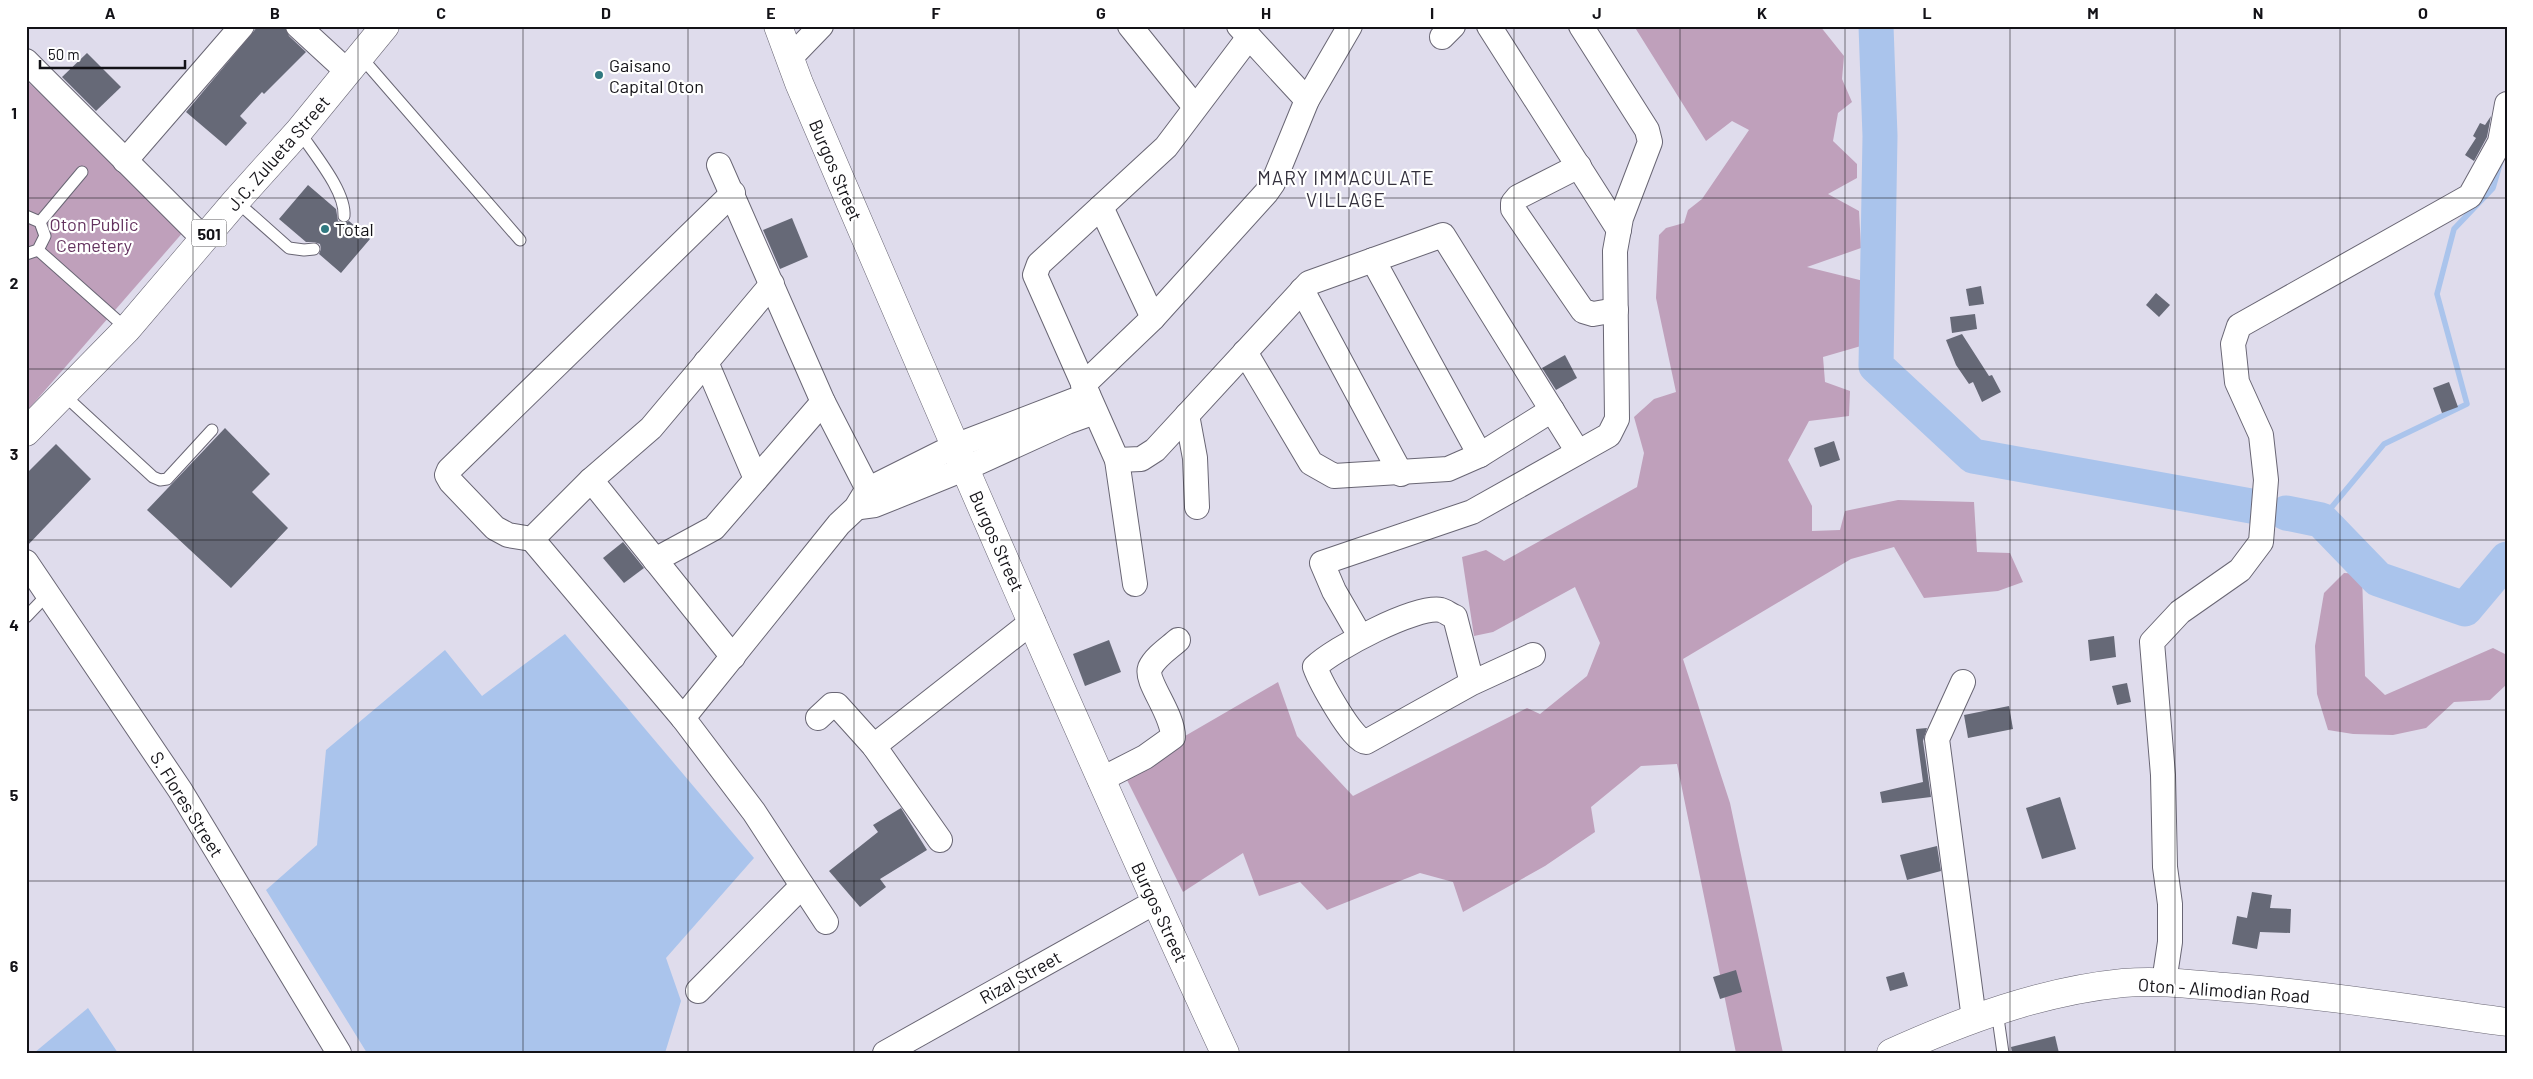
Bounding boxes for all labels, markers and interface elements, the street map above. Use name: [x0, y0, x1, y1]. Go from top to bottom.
text: A: [105, 3, 116, 22]
text: B: [270, 3, 280, 22]
text: C: [436, 3, 446, 22]
text: D: [601, 3, 611, 22]
text: E: [766, 3, 776, 22]
text: F: [932, 3, 941, 22]
text: G: [1096, 3, 1106, 22]
text: H: [1261, 3, 1271, 22]
text: I: [1430, 3, 1434, 22]
text: J: [1592, 3, 1602, 22]
text: K: [1757, 3, 1767, 22]
text: L: [1922, 3, 1932, 22]
text: M: [2087, 3, 2099, 22]
text: N: [2253, 3, 2263, 22]
text: O: [2418, 3, 2428, 22]
scale bar: [40, 38, 185, 70]
text: 50 m: [48, 45, 80, 63]
place label: Gaisano Capital Oton: [609, 54, 704, 97]
marker: Gaisano Capital Oton: [593, 69, 605, 81]
street label: J.C. Zulueta Street: [222, 91, 334, 215]
text: 1: [11, 103, 17, 122]
street label: Burgos Street: [805, 116, 867, 224]
district label: MARY IMMACULATE VILLAGE: [1257, 166, 1435, 211]
park label: Oton Public Cemetery: [50, 213, 138, 256]
place label: Total: [335, 218, 374, 240]
road number: 501: [192, 220, 226, 247]
marker: Total: [319, 223, 331, 235]
text: 2: [10, 273, 19, 292]
text: 3: [10, 444, 18, 463]
street label: Burgos Street: [965, 487, 1029, 595]
text: 4: [9, 615, 19, 634]
street label: S. Flores Street: [146, 747, 228, 861]
text: 5: [10, 785, 19, 804]
street label: Burgos Street: [1127, 858, 1193, 966]
street label: Rizal Street: [975, 946, 1065, 1008]
text: 6: [10, 956, 19, 975]
street label: Oton - Alimodian Road: [2137, 973, 2311, 1007]

